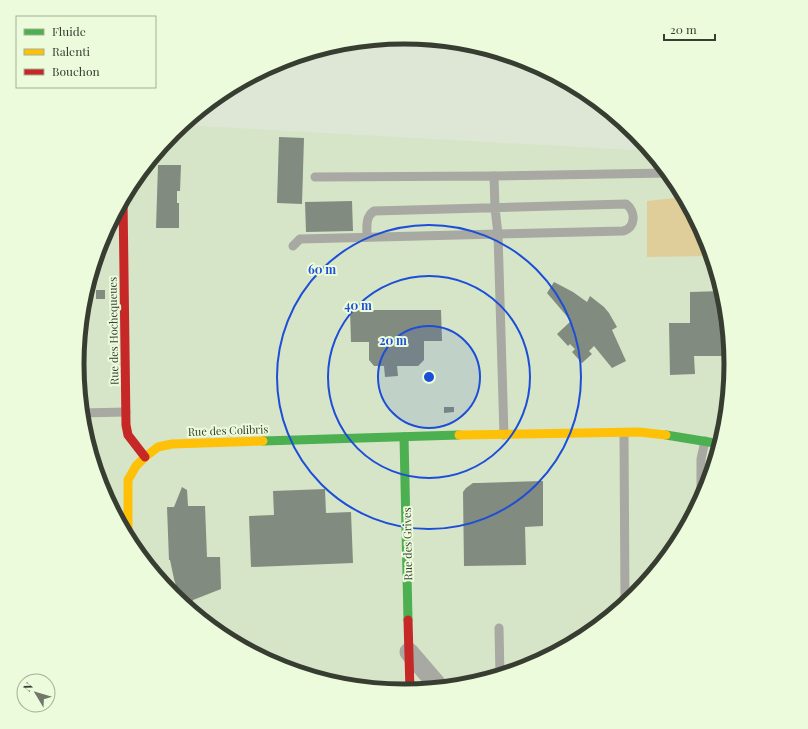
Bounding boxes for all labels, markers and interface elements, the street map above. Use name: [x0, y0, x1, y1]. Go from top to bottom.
legend: [16, 16, 156, 88]
scale bar: [664, 16, 715, 42]
text: 20 m: [670, 21, 697, 37]
text: Fluide: [52, 23, 86, 39]
text: Ralenti: [52, 43, 91, 59]
text: Bouchon: [52, 63, 100, 79]
text: 60 m: [308, 261, 336, 277]
street label: Rue des Hochequeues: [105, 277, 121, 385]
text: 40 m: [344, 297, 372, 313]
text: 20 m: [379, 332, 407, 348]
centre of rings: [422, 370, 436, 384]
street label: Rue des Colibris: [187, 421, 269, 439]
street label: Rue des Grives: [399, 507, 415, 581]
north arrow: [16, 673, 56, 713]
text: N: [19, 679, 36, 694]

